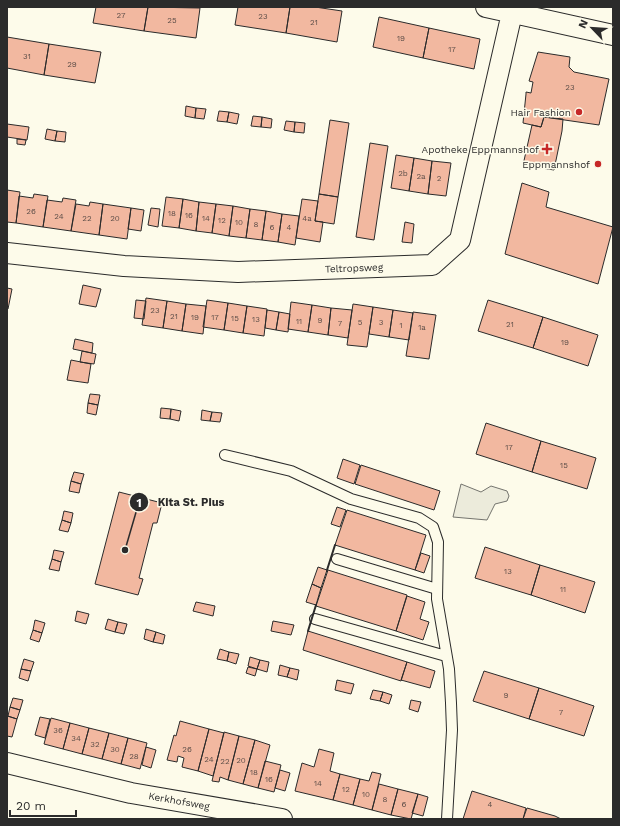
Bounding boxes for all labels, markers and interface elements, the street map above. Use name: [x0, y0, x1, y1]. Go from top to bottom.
north arrow: [572, 8, 612, 48]
house number: 27: [117, 11, 126, 20]
house number: 23: [258, 12, 268, 21]
house number: 25: [167, 16, 177, 25]
house number: 21: [310, 18, 318, 27]
text: N: [576, 18, 591, 30]
house number: 19: [397, 34, 405, 43]
house number: 17: [448, 45, 456, 54]
house number: 31: [23, 52, 31, 61]
house number: 29: [67, 60, 77, 69]
house number: 23: [565, 83, 575, 92]
place label: Hair Fashion: [511, 107, 571, 118]
marker: Hair Fashion: [574, 107, 584, 117]
place label: Apotheke Eppmannshof: [422, 144, 539, 155]
marker: Apotheke Eppmannshof: [542, 144, 552, 154]
place label: Eppmannshof: [522, 159, 590, 170]
marker: Eppmannshof: [593, 159, 603, 169]
house number: 2b: [398, 169, 408, 178]
house number: 2a: [416, 172, 426, 181]
house number: 2: [437, 174, 442, 183]
house number: 26: [26, 207, 36, 216]
house number: 18: [168, 209, 176, 218]
house number: 16: [185, 211, 193, 220]
house number: 24: [54, 212, 64, 221]
house number: 22: [82, 214, 92, 223]
house number: 20: [110, 214, 120, 223]
house number: 14: [202, 214, 210, 223]
house number: 4a: [302, 214, 312, 223]
house number: 12: [218, 216, 226, 225]
house number: 10: [235, 218, 243, 227]
house number: 8: [254, 220, 259, 229]
house number: 6: [270, 223, 275, 232]
house number: 4: [287, 223, 292, 232]
street label: Teltropsweg: [325, 261, 384, 275]
house number: 23: [150, 306, 160, 315]
house number: 21: [170, 312, 178, 321]
house number: 19: [191, 313, 199, 322]
house number: 17: [211, 313, 219, 322]
house number: 15: [231, 314, 239, 323]
house number: 13: [252, 315, 260, 324]
house number: 9: [318, 316, 323, 325]
house number: 11: [296, 317, 302, 326]
house number: 5: [358, 318, 363, 327]
house number: 3: [379, 318, 384, 327]
house number: 7: [338, 319, 343, 328]
house number: 21: [506, 320, 514, 329]
house number: 1: [399, 321, 403, 330]
house number: 1a: [418, 323, 426, 332]
house number: 19: [561, 338, 569, 347]
house number: 17: [505, 443, 513, 452]
house number: 15: [560, 461, 568, 470]
callout: Kita St. Pius: [129, 491, 232, 514]
text: 1: [136, 496, 142, 510]
text: Kita St. Pius: [158, 496, 224, 509]
house number: 13: [504, 567, 512, 576]
house number: 11: [560, 585, 566, 594]
house number: 9: [504, 691, 509, 700]
house number: 7: [559, 708, 564, 717]
house number: 36: [53, 726, 63, 735]
house number: 34: [71, 734, 81, 743]
house number: 32: [90, 740, 100, 749]
house number: 30: [110, 745, 120, 754]
house number: 26: [182, 745, 192, 754]
house number: 28: [129, 752, 139, 761]
house number: 24: [204, 755, 214, 764]
house number: 20: [236, 756, 246, 765]
house number: 22: [220, 757, 230, 766]
house number: 18: [250, 768, 258, 777]
house number: 16: [265, 775, 273, 784]
house number: 14: [314, 779, 322, 788]
house number: 12: [342, 785, 350, 794]
street label: Kerkhofsweg: [148, 790, 211, 812]
house number: 10: [362, 790, 370, 799]
scale bar: [10, 792, 76, 818]
house number: 8: [383, 795, 388, 804]
text: 20 m: [16, 799, 46, 813]
house number: 6: [402, 800, 407, 809]
house number: 4: [488, 800, 493, 809]

